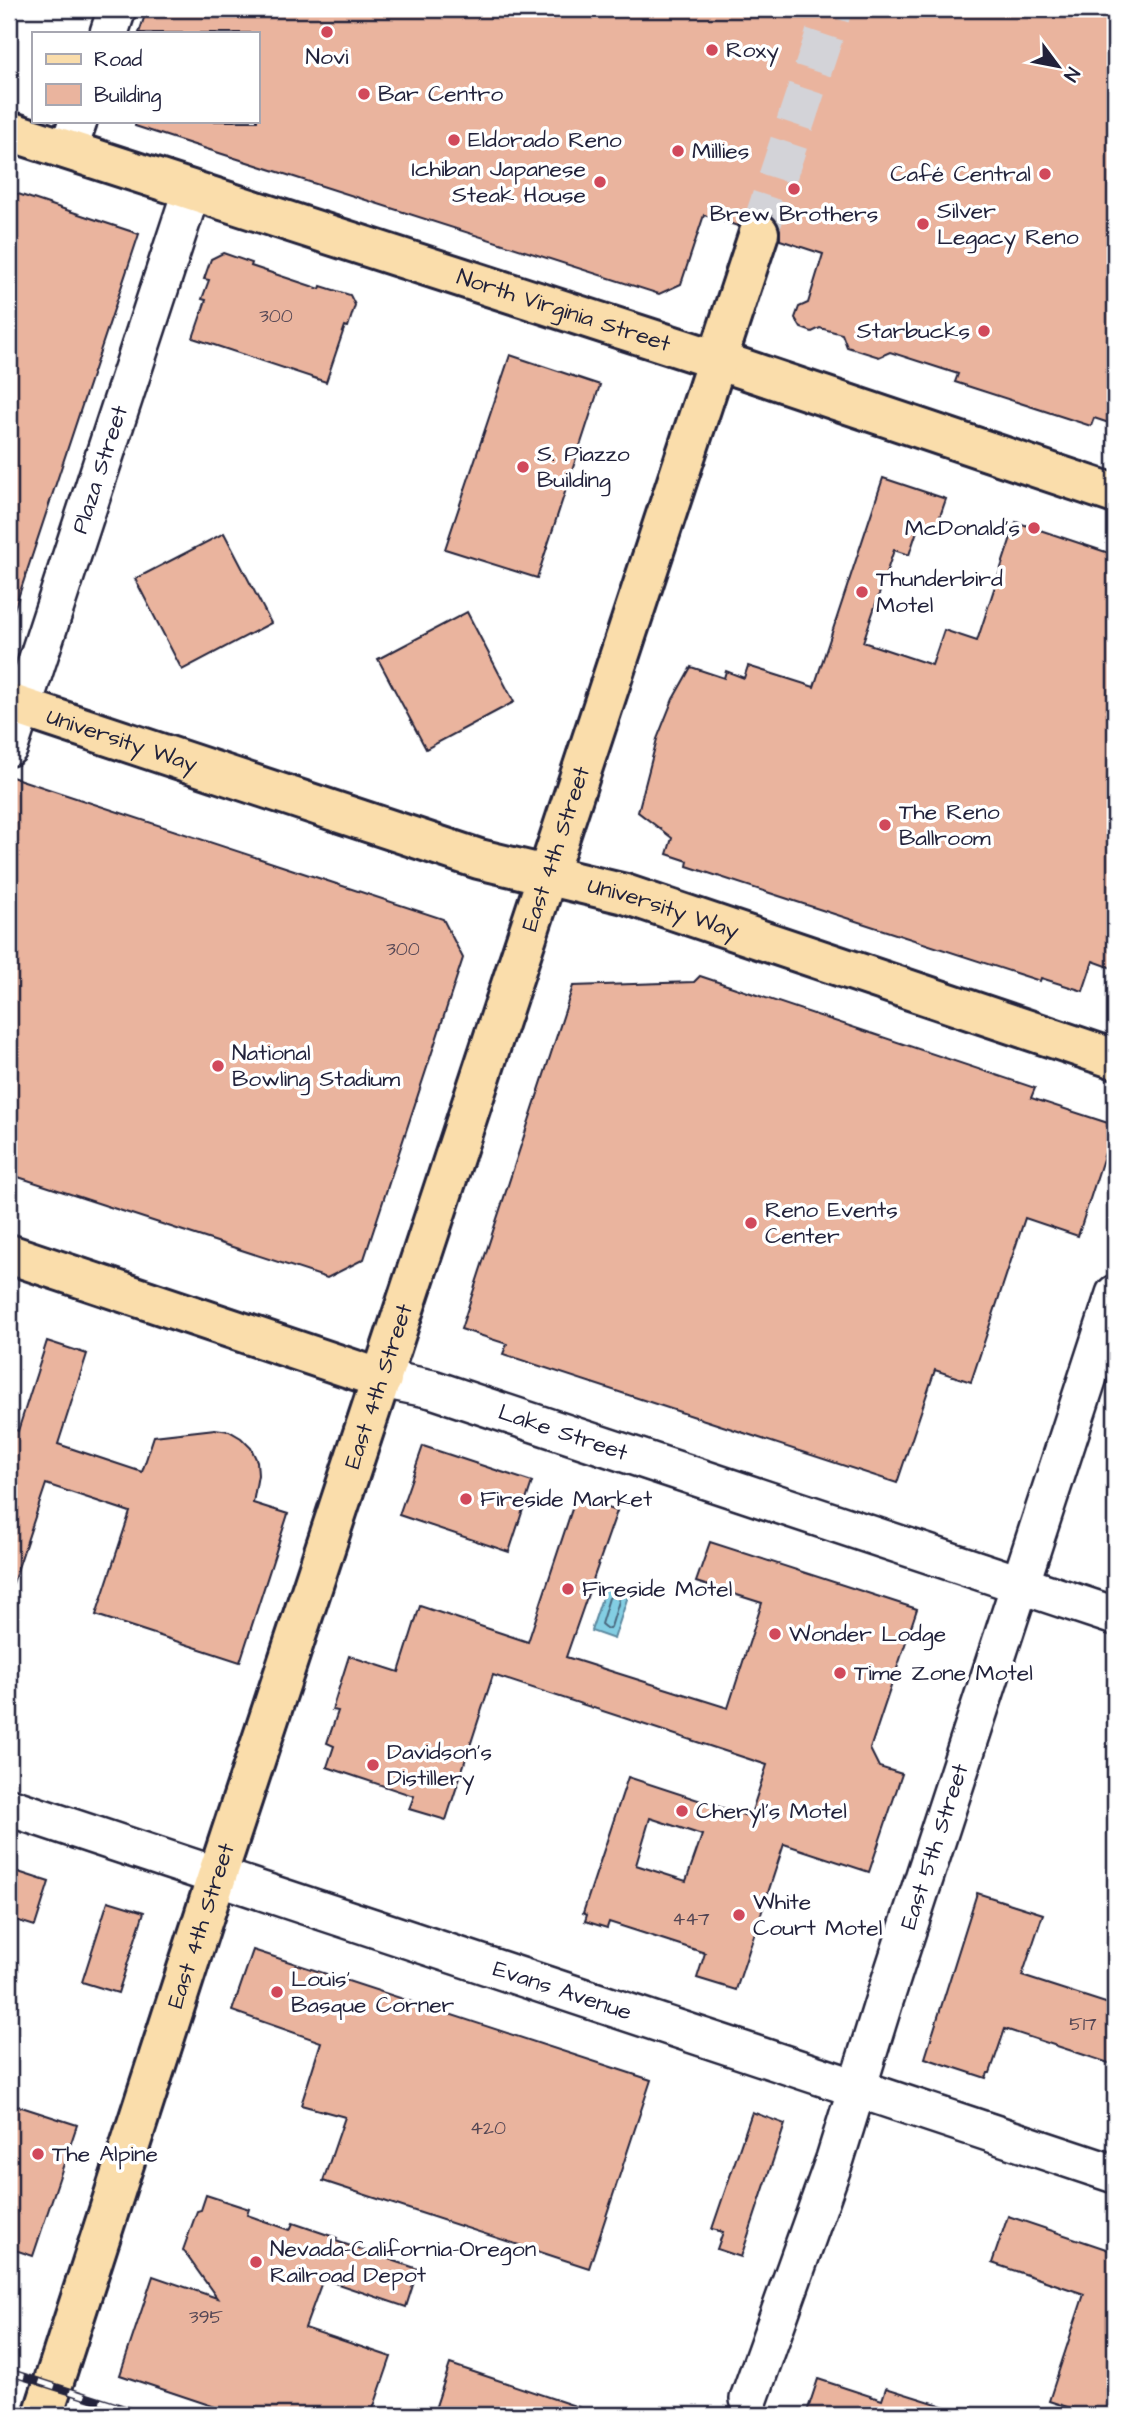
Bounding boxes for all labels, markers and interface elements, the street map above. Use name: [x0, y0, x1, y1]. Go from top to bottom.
marker: Novi: [319, 24, 335, 40]
legend: [32, 32, 259, 122]
north arrow: [1023, 32, 1092, 102]
place label: Roxy: [726, 34, 779, 67]
place label: Novi: [306, 41, 349, 73]
marker: Roxy: [704, 42, 720, 58]
text: Road: [94, 45, 142, 74]
text: N: [1056, 62, 1086, 86]
place label: Bar Centro: [378, 78, 503, 110]
text: Building: [94, 81, 162, 112]
marker: Bar Centro: [356, 86, 372, 102]
place label: Eldorado Reno: [468, 124, 622, 156]
marker: Eldorado Reno: [446, 132, 462, 148]
place label: Millies: [692, 135, 749, 167]
marker: Millies: [670, 143, 686, 159]
place label: Ichiban Japanese Steak House: [411, 153, 586, 211]
place label: Café Central: [890, 158, 1031, 190]
marker: Café Central: [1037, 166, 1053, 182]
marker: Ichiban Japanese Steak House: [592, 174, 608, 190]
marker: Brew Brothers: [786, 181, 802, 197]
place label: Silver Legacy Reno: [937, 195, 1079, 254]
place label: Brew Brothers: [710, 198, 878, 230]
marker: Silver Legacy Reno: [915, 216, 931, 232]
street label: North Virginia Street: [453, 261, 675, 360]
house number: 300: [259, 303, 293, 330]
place label: Starbucks: [857, 315, 970, 347]
marker: Starbucks: [976, 323, 992, 339]
street label: Plaza Street: [64, 401, 136, 538]
place label: S. Piazzo Building: [537, 438, 630, 497]
marker: S. Piazzo Building: [515, 459, 531, 475]
place label: McDonald's: [905, 512, 1020, 544]
marker: McDonald's: [1026, 520, 1042, 536]
place label: Thunderbird Motel: [876, 563, 1003, 621]
marker: Thunderbird Motel: [854, 584, 870, 600]
street label: University Way: [42, 701, 202, 781]
street label: East 4th Street: [514, 762, 598, 936]
place label: The Reno Ballroom: [899, 796, 1000, 854]
marker: The Reno Ballroom: [877, 817, 893, 833]
street label: University Way: [584, 870, 743, 948]
house number: 300: [386, 936, 420, 963]
place label: National Bowling Stadium: [232, 1037, 400, 1096]
marker: National Bowling Stadium: [210, 1058, 226, 1074]
place label: Reno Events Center: [765, 1194, 898, 1252]
marker: Reno Events Center: [743, 1215, 759, 1231]
street label: East 4th Street: [336, 1299, 421, 1473]
street label: Lake Street: [494, 1396, 632, 1469]
place label: Fireside Market: [480, 1483, 653, 1515]
marker: Fireside Market: [458, 1491, 474, 1507]
place label: Fireside Motel: [582, 1573, 732, 1605]
marker: Fireside Motel: [560, 1581, 576, 1597]
place label: Wonder Lodge: [789, 1618, 946, 1651]
marker: Wonder Lodge: [767, 1626, 783, 1642]
place label: Time Zone Motel: [854, 1657, 1033, 1689]
marker: Time Zone Motel: [832, 1665, 848, 1681]
place label: Davidson's Distillery: [387, 1736, 492, 1795]
marker: Davidson's Distillery: [365, 1757, 381, 1773]
street label: East 5th Street: [892, 1759, 977, 1933]
place label: Cheryl's Motel: [696, 1795, 847, 1828]
marker: Cheryl's Motel: [674, 1803, 690, 1819]
street label: East 4th Street: [159, 1838, 243, 2013]
place label: White Court Motel: [753, 1886, 882, 1944]
house number: 447: [672, 1906, 710, 1933]
marker: White Court Motel: [731, 1907, 747, 1923]
street label: Evans Avenue: [489, 1953, 636, 2029]
place label: Louis' Basque Corner: [291, 1963, 455, 2021]
marker: Louis' Basque Corner: [269, 1984, 285, 2000]
house number: 517: [1069, 2011, 1097, 2038]
house number: 420: [470, 2115, 506, 2142]
place label: The Alpine: [52, 2138, 158, 2170]
marker: The Alpine: [30, 2146, 46, 2162]
place label: Nevada-California-Oregon Railroad Depot: [270, 2233, 536, 2291]
marker: Nevada-California-Oregon Railroad Depot: [248, 2254, 264, 2270]
house number: 395: [189, 2304, 224, 2331]

